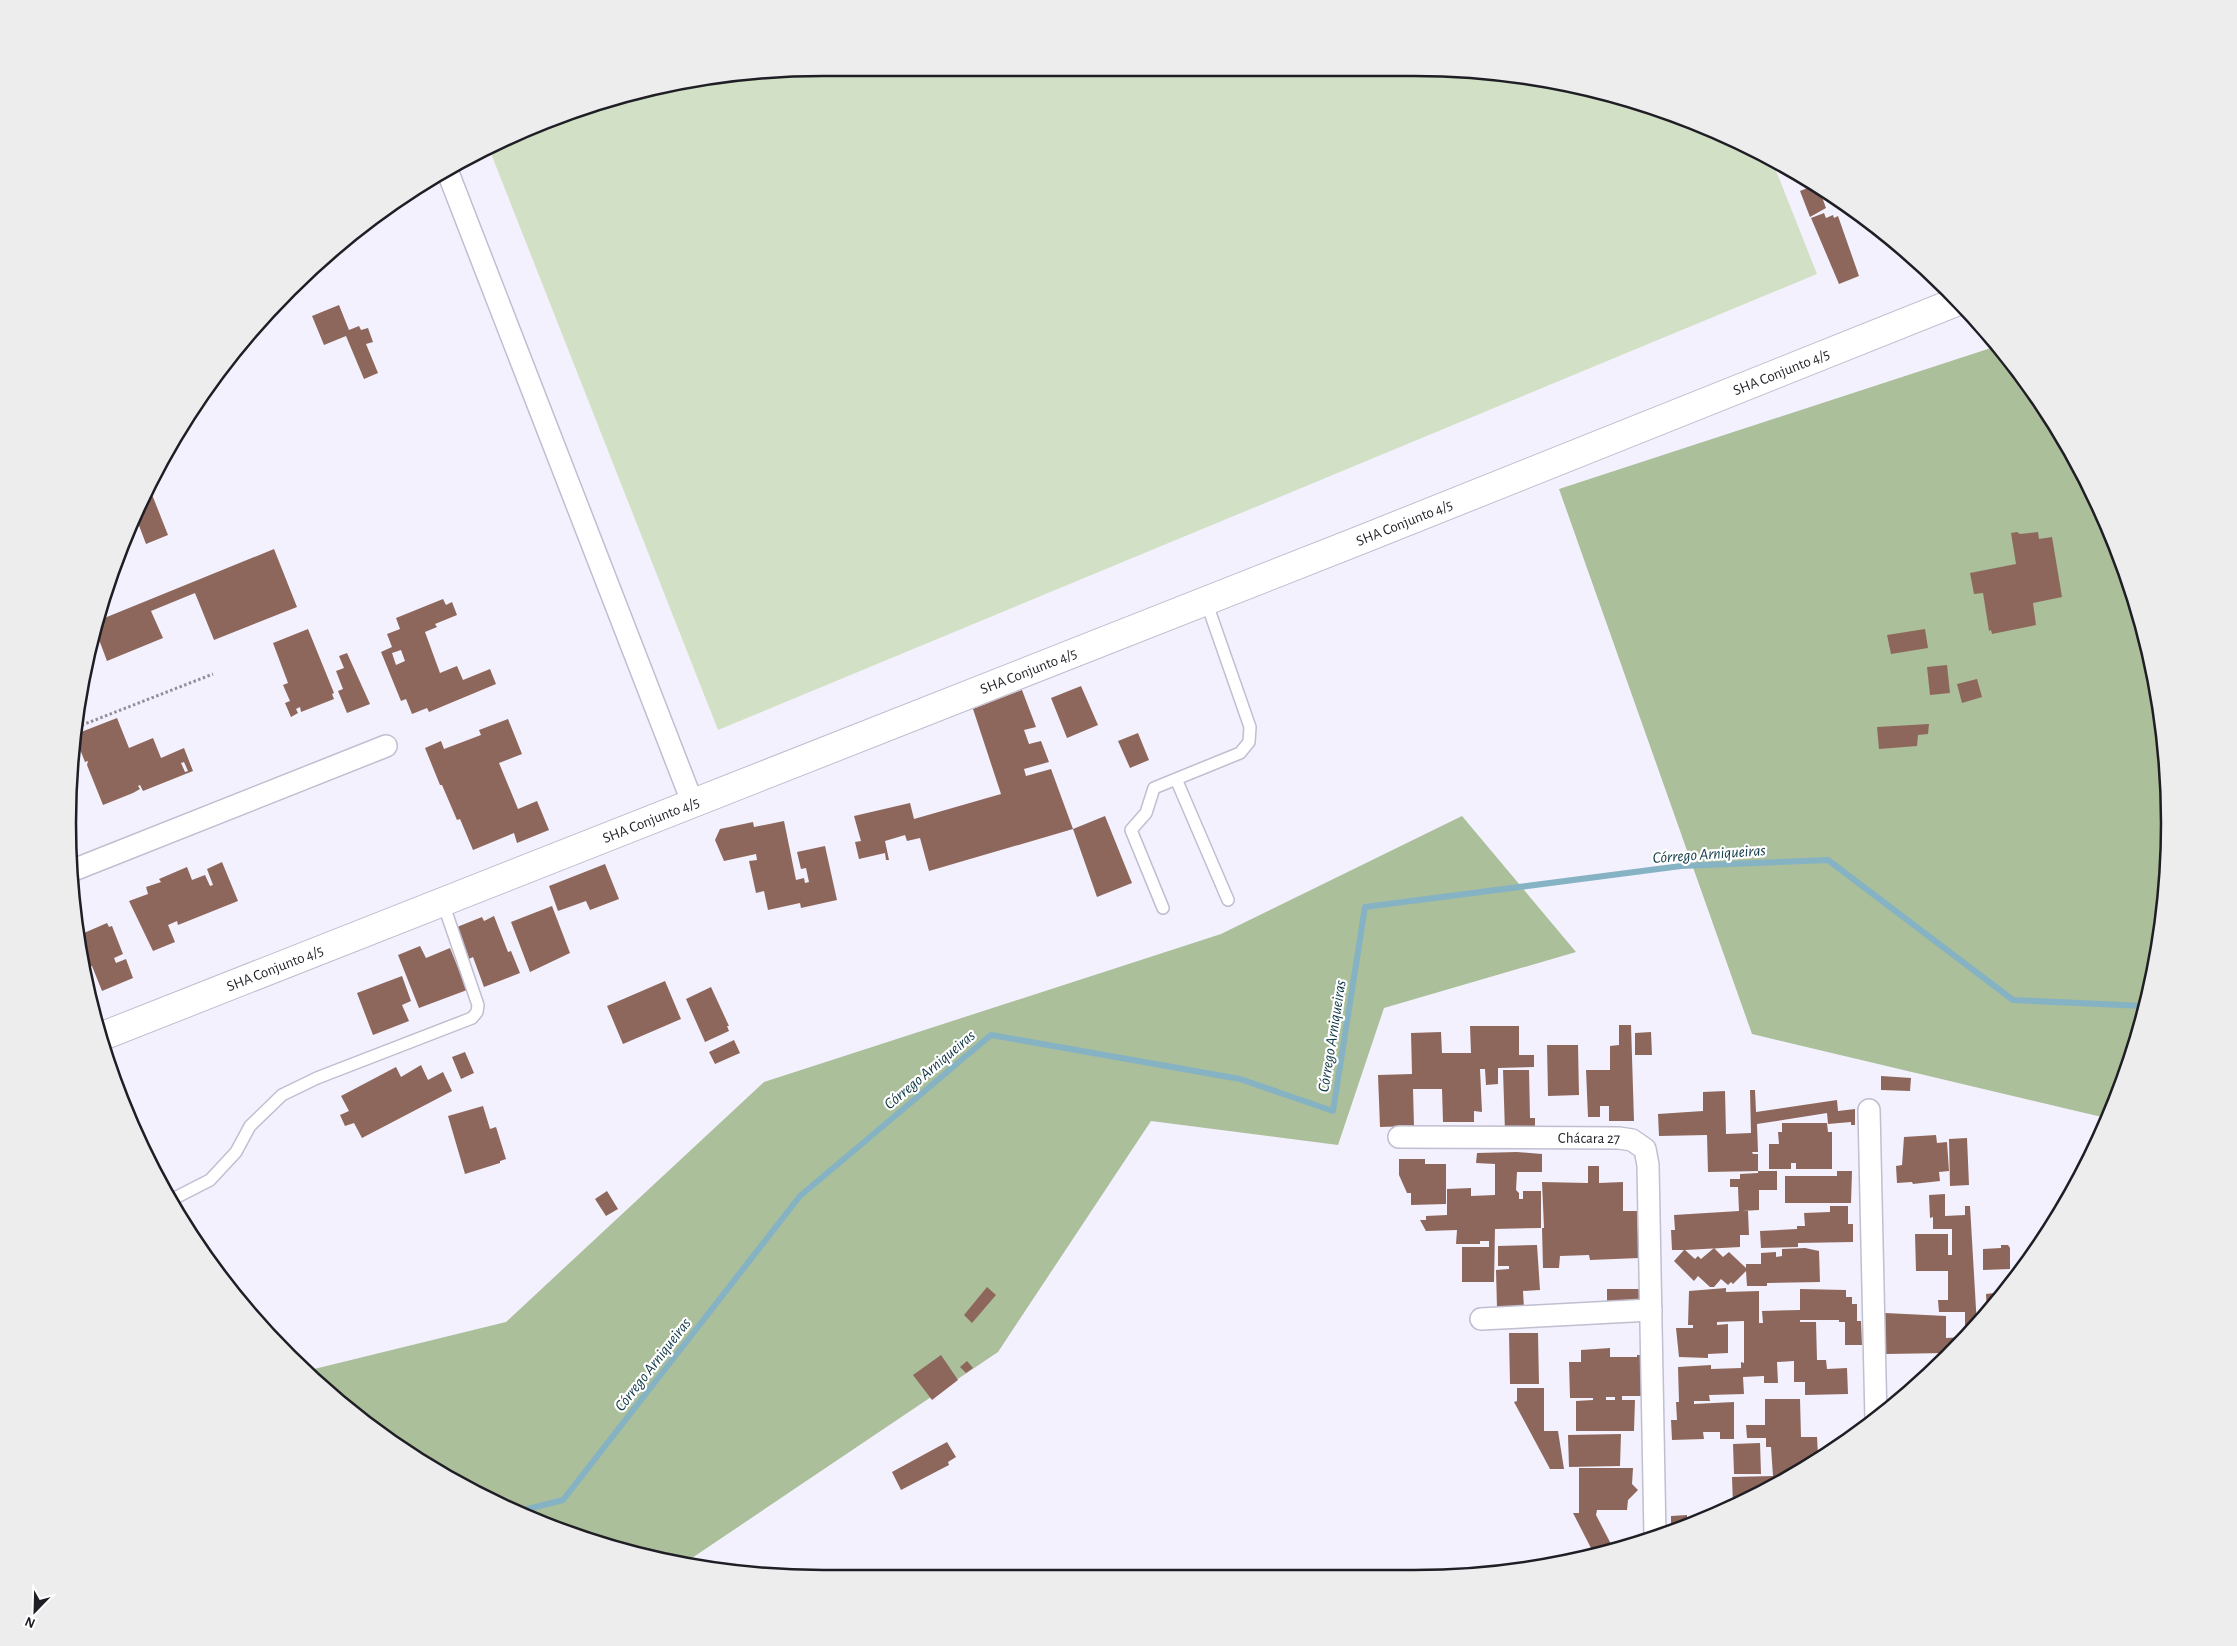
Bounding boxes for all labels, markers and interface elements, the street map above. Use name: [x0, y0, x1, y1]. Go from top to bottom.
street label: SHA Conjunto 4/5: [1731, 346, 1832, 398]
street label: SHA Conjunto 4/5: [1354, 497, 1455, 549]
street label: SHA Conjunto 4/5: [978, 646, 1079, 697]
street label: SHA Conjunto 4/5: [600, 795, 701, 846]
water label: Córrego Arniqueiras: [1652, 842, 1766, 867]
street label: SHA Conjunto 4/5: [225, 943, 326, 994]
water label: Córrego Arniqueiras: [1315, 979, 1350, 1093]
water label: Córrego Arniqueiras: [881, 1027, 979, 1113]
street label: Chácara 27: [1558, 1131, 1620, 1146]
water label: Córrego Arniqueiras: [612, 1315, 695, 1415]
north arrow: [10, 1586, 60, 1636]
text: N: [23, 1614, 38, 1630]

